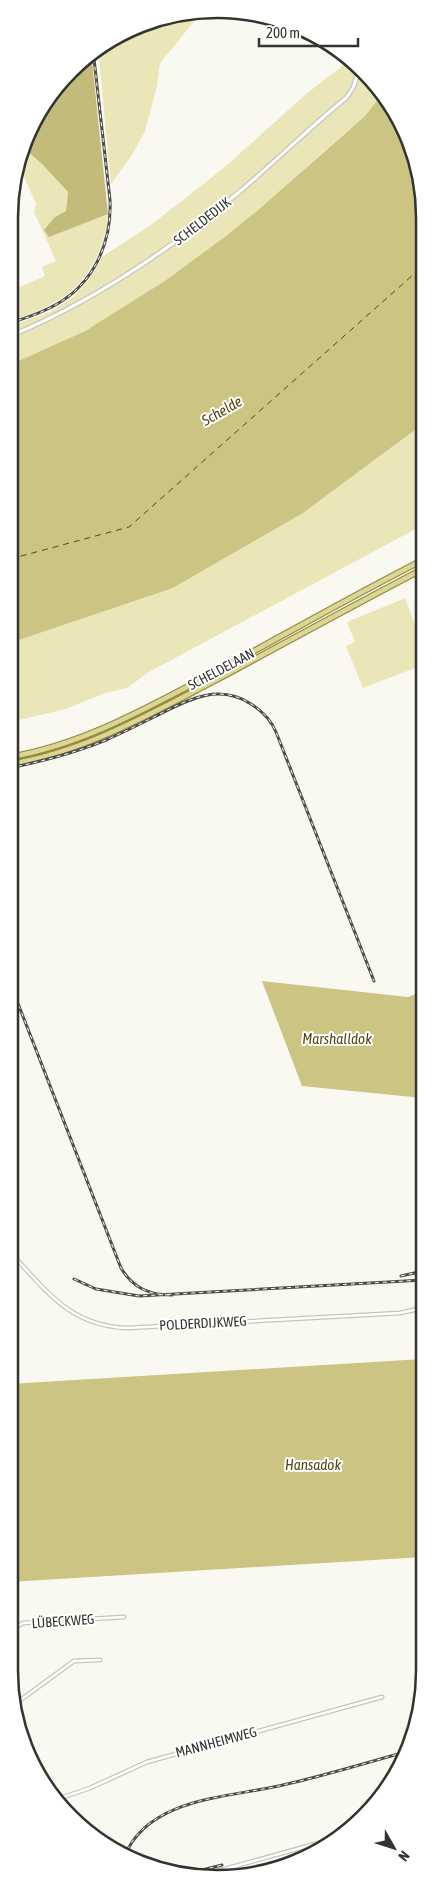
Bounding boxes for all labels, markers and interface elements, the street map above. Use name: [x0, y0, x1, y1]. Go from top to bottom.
scale bar: [259, 15, 358, 47]
text: 200 m: [266, 24, 300, 41]
street label: SCHELDEDIJK: [170, 194, 234, 248]
water label: Schelde: [198, 392, 245, 429]
street label: SCHELDELAAN: [185, 645, 257, 693]
water label: Marshalldok: [302, 1030, 372, 1047]
street label: POLDERDIJKWEG: [159, 1313, 247, 1333]
water label: Hansadok: [285, 1456, 341, 1473]
street label: LÜBECKWEG: [31, 1611, 95, 1631]
street label: MANNHEIMWEG: [174, 1723, 258, 1761]
north arrow: [369, 1823, 419, 1873]
text: N: [395, 1848, 413, 1864]

